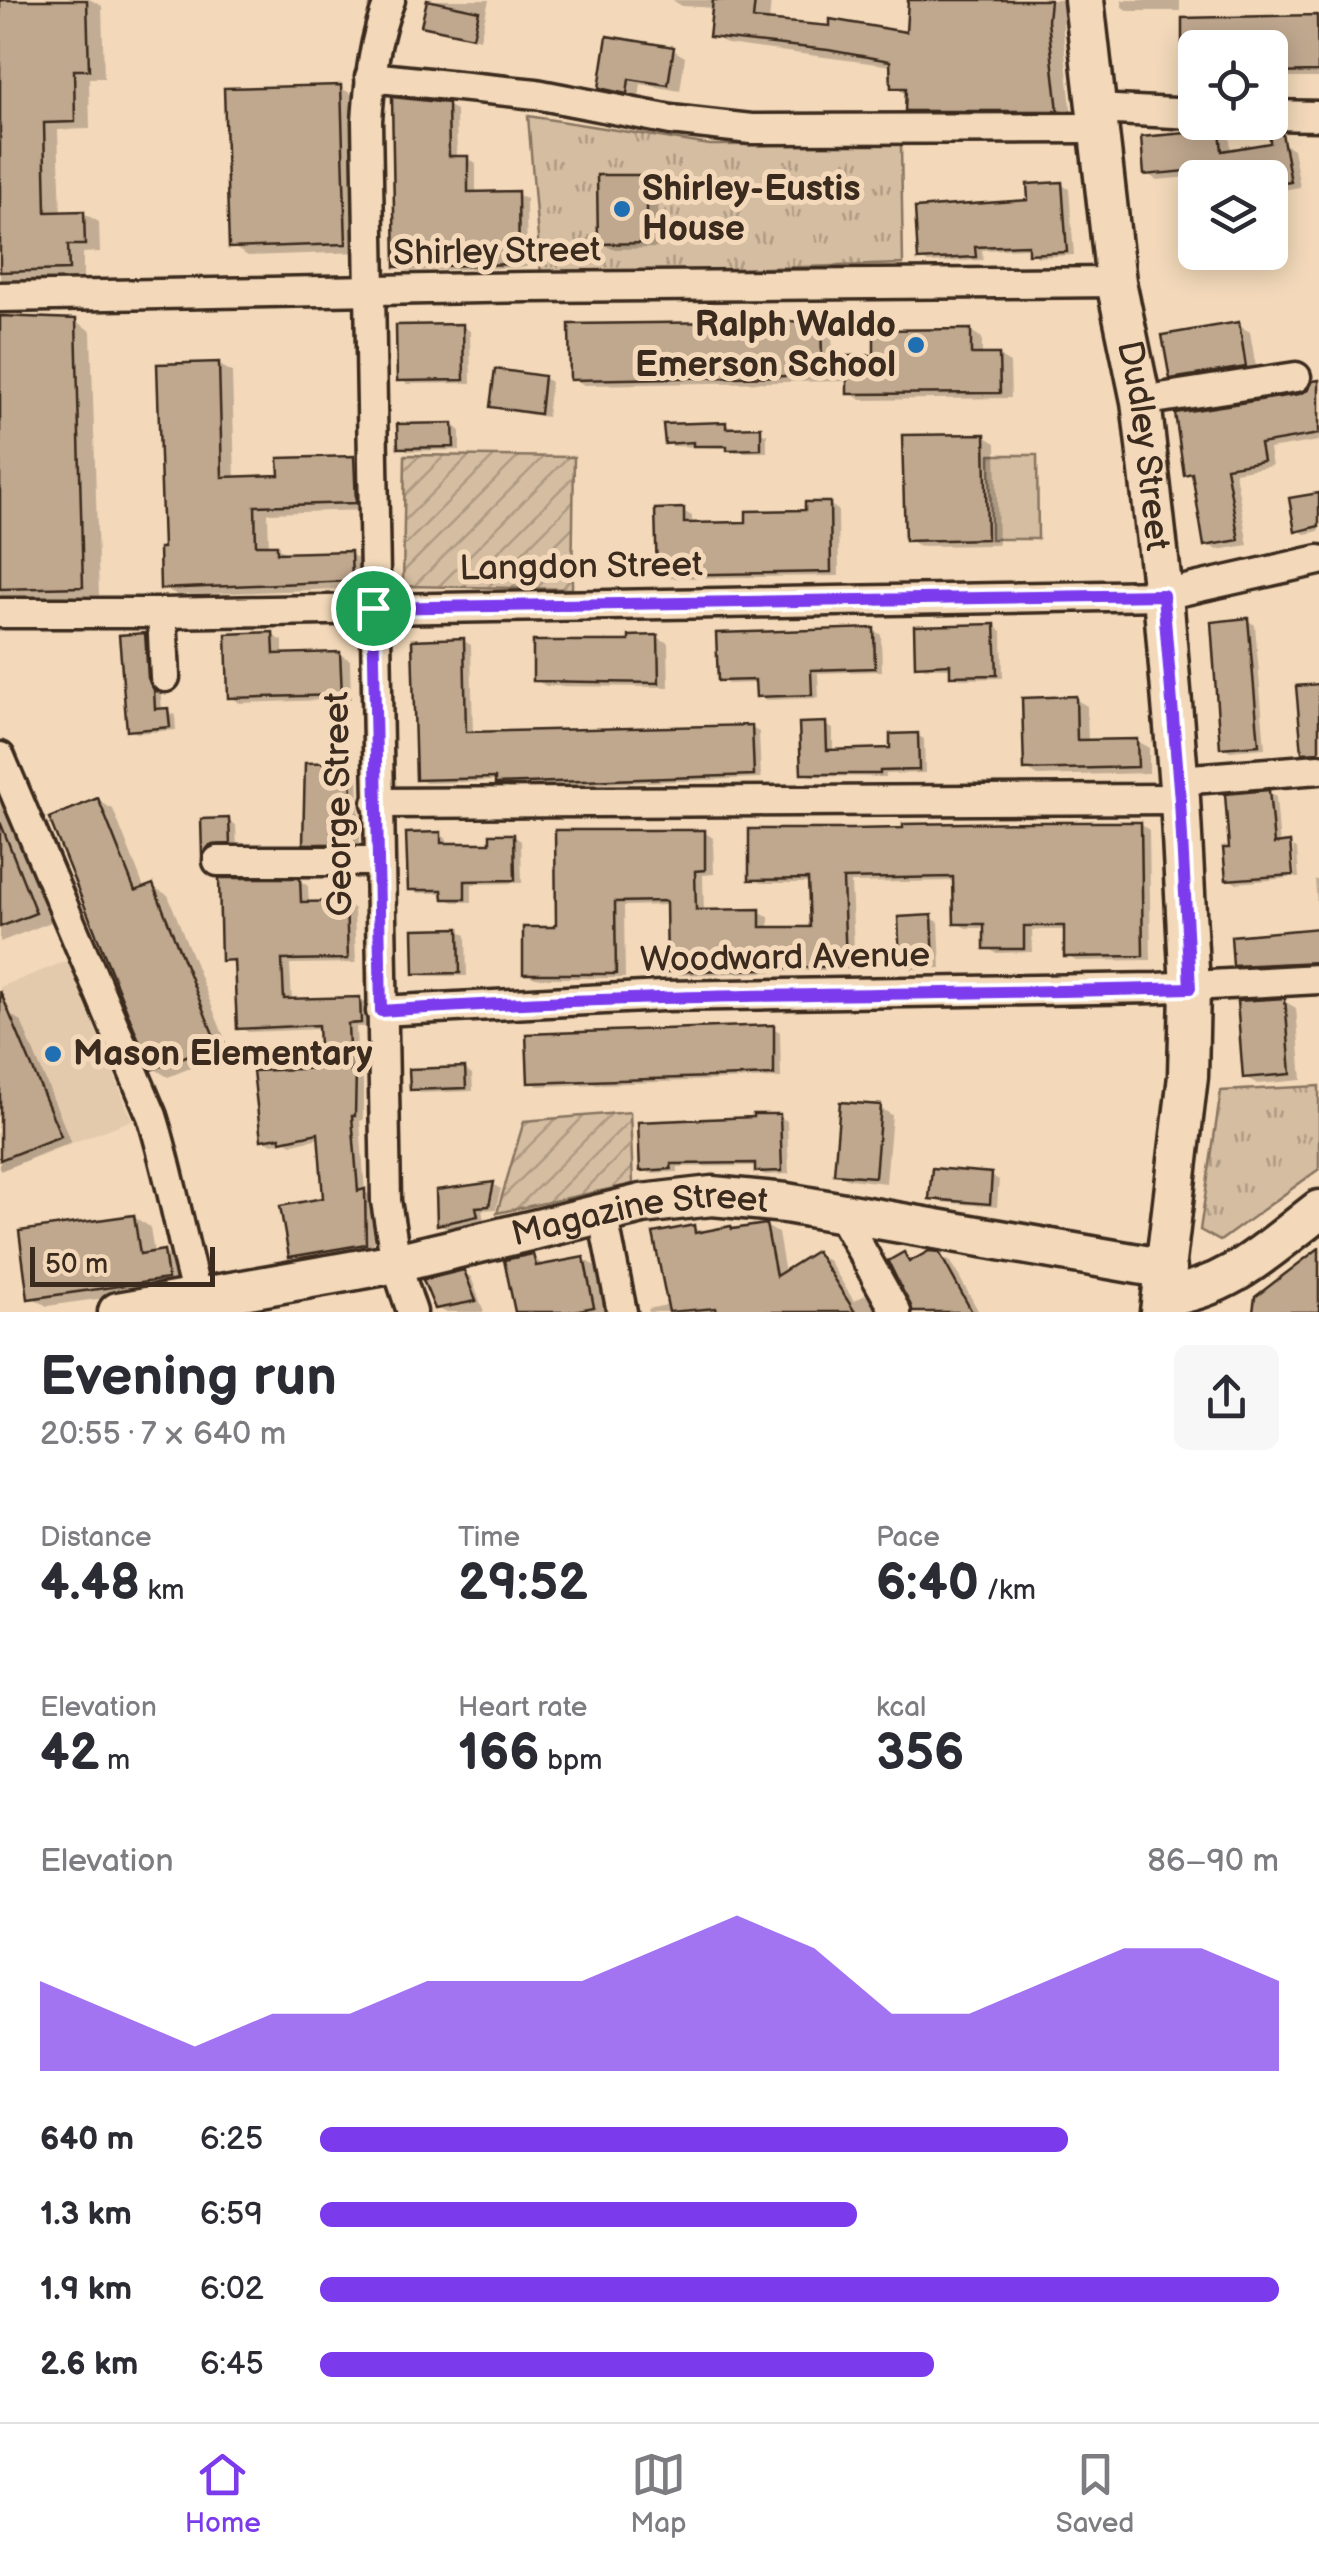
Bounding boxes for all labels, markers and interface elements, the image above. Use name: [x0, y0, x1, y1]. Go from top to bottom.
map controls: [1178, 30, 1288, 270]
button: locate: [1178, 30, 1288, 140]
button: layers: [1178, 160, 1288, 270]
place label: Shirley-Eustis House: [642, 168, 861, 251]
marker: Shirley-Eustis House: [611, 198, 633, 220]
street label: Shirley Street: [393, 229, 601, 275]
place label: Ralph Waldo Emerson School: [635, 304, 896, 387]
marker: Ralph Waldo Emerson School: [905, 334, 927, 356]
street label: Dudley Street: [1107, 337, 1179, 553]
street label: Langdon Street: [459, 543, 703, 591]
pin: [331, 566, 416, 651]
icon: arrive: [346, 581, 401, 636]
street label: George Street: [316, 691, 362, 917]
street label: Woodward Avenue: [639, 934, 931, 982]
place label: Mason Elementary: [73, 1033, 373, 1076]
marker: Mason Elementary: [42, 1043, 64, 1065]
street label: Magazine Street: [507, 1174, 771, 1256]
scale bar: [30, 1242, 215, 1286]
text: 50 m: [45, 1248, 108, 1281]
text: Evening run: [40, 1344, 337, 1411]
button: share: [1174, 1345, 1279, 1450]
text: 20:55 · 7 × 640 m: [40, 1415, 286, 1454]
text: Distance: [40, 1521, 152, 1554]
text: Time: [458, 1521, 520, 1554]
text: Pace: [876, 1521, 940, 1554]
text: 4.48: [40, 1554, 140, 1614]
text: 29:52: [458, 1554, 588, 1614]
text: 6:40: [876, 1554, 979, 1614]
text: km: [140, 1574, 184, 1607]
text: /km: [979, 1574, 1036, 1607]
text: Elevation: [40, 1691, 157, 1724]
text: Heart rate: [458, 1691, 587, 1724]
text: kcal: [876, 1691, 926, 1724]
text: 42: [40, 1724, 99, 1784]
text: 166: [458, 1724, 540, 1784]
text: 356: [876, 1724, 964, 1784]
text: m: [99, 1744, 130, 1777]
text: bpm: [540, 1744, 602, 1777]
text: Elevation: [40, 1842, 173, 1881]
text: 86–90 m: [1147, 1842, 1279, 1881]
text: 640 m: [40, 2120, 134, 2159]
text: 6:25: [200, 2120, 263, 2159]
text: 1.3 km: [40, 2195, 132, 2234]
text: 6:59: [200, 2195, 263, 2234]
text: 1.9 km: [40, 2270, 132, 2309]
text: 6:02: [200, 2270, 264, 2309]
text: 2.6 km: [40, 2345, 138, 2384]
text: 6:45: [200, 2345, 264, 2384]
tab: Home: [185, 2447, 261, 2540]
tab: Map: [630, 2447, 686, 2540]
tab: Saved: [1056, 2447, 1134, 2540]

